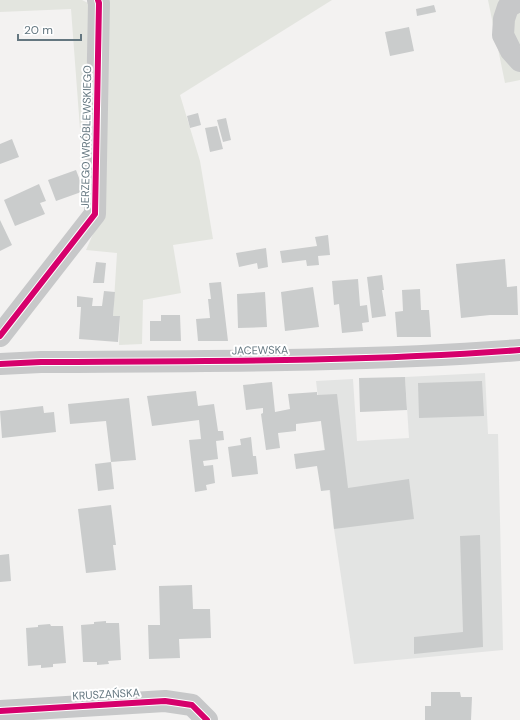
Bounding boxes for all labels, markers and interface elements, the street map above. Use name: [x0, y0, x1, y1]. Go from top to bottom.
scale bar: [18, 16, 81, 42]
text: 20 m: [24, 22, 53, 38]
street label: JERZEGO WRÓBLEWSKIEGO: [78, 65, 94, 209]
street label: JACEWSKA: [232, 343, 288, 357]
street label: KRUSZAŃSKA: [72, 685, 140, 703]

